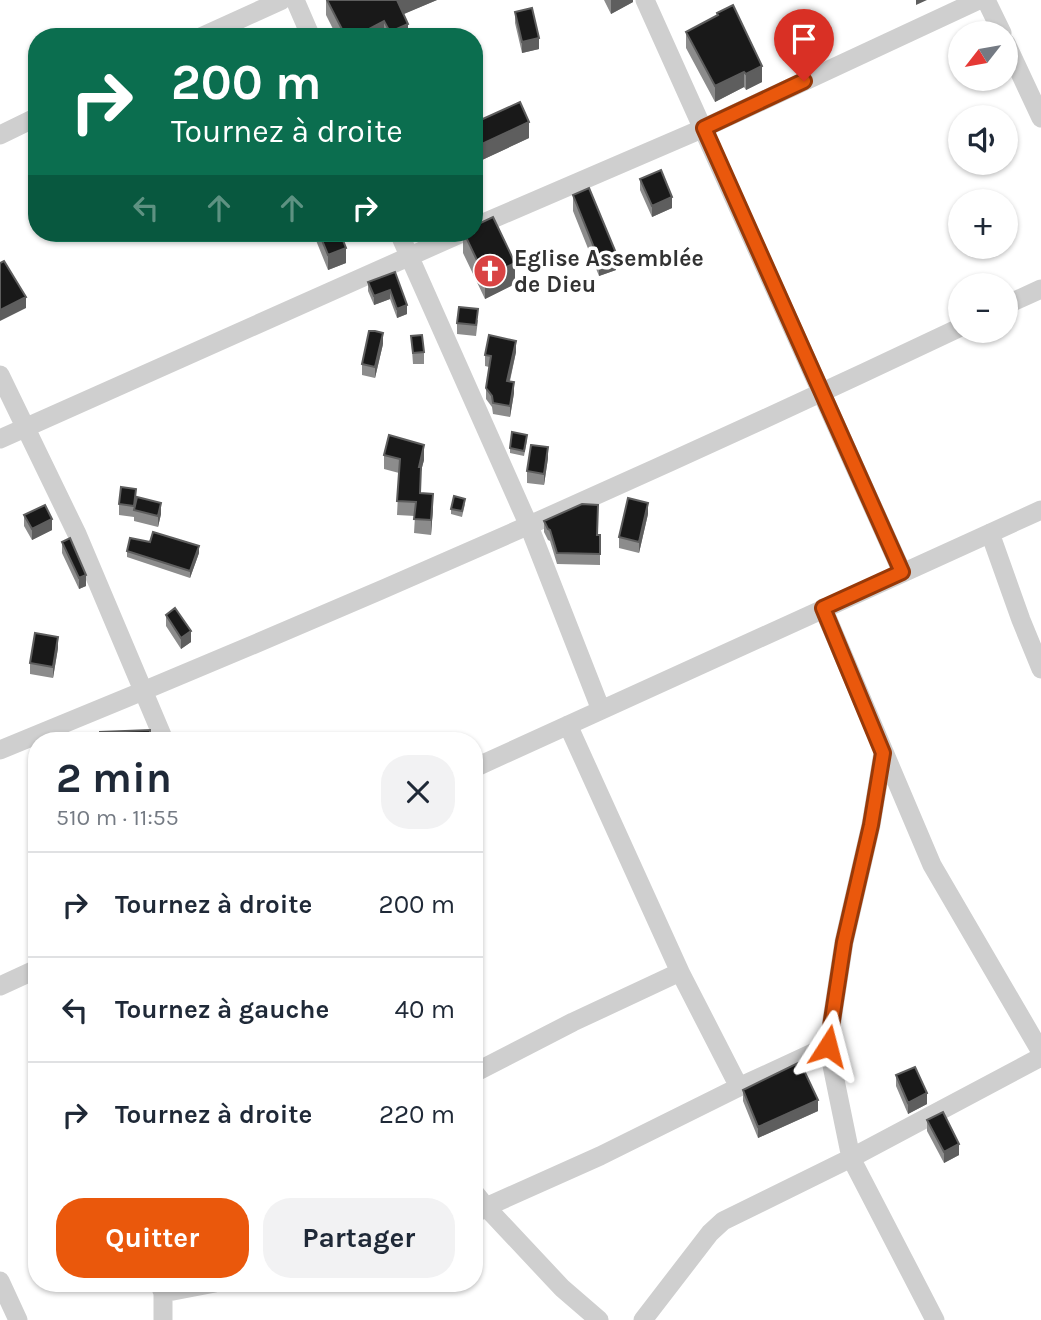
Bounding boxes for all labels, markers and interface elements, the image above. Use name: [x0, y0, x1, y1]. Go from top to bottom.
pin: [774, 9, 834, 81]
icon: arrive: [785, 20, 823, 58]
north arrow: [948, 21, 1018, 91]
map controls: [948, 21, 1018, 343]
text: 200 m: [171, 54, 322, 111]
icon: right: [56, 56, 147, 147]
button: sound: [948, 105, 1018, 175]
text: Tournez à droite: [171, 113, 403, 150]
icon: left: [127, 189, 165, 227]
icon: ahead: [200, 189, 238, 227]
icon: ahead: [273, 189, 311, 227]
icon: right: [346, 189, 384, 227]
button: +: [948, 189, 1018, 259]
place label: Eglise Assemblée de Dieu: [514, 245, 704, 298]
church icon: Eglise Assemblée de Dieu: [471, 252, 509, 290]
button: −: [948, 273, 1018, 343]
text: 2 min: [56, 753, 172, 803]
button: close: [381, 755, 455, 829]
text: 510 m · 11:55: [56, 804, 179, 831]
icon: right: [56, 886, 94, 924]
text: Tournez à droite: [115, 889, 312, 920]
text: 200 m: [379, 889, 455, 920]
icon: left: [56, 991, 94, 1029]
text: Tournez à gauche: [115, 994, 329, 1025]
text: 40 m: [395, 994, 455, 1025]
position arrow: [791, 1009, 865, 1083]
icon: right: [56, 1096, 94, 1134]
text: Tournez à droite: [115, 1099, 312, 1130]
text: 220 m: [379, 1099, 455, 1130]
button: Quitter: [56, 1198, 249, 1278]
button: Partager: [263, 1198, 455, 1278]

